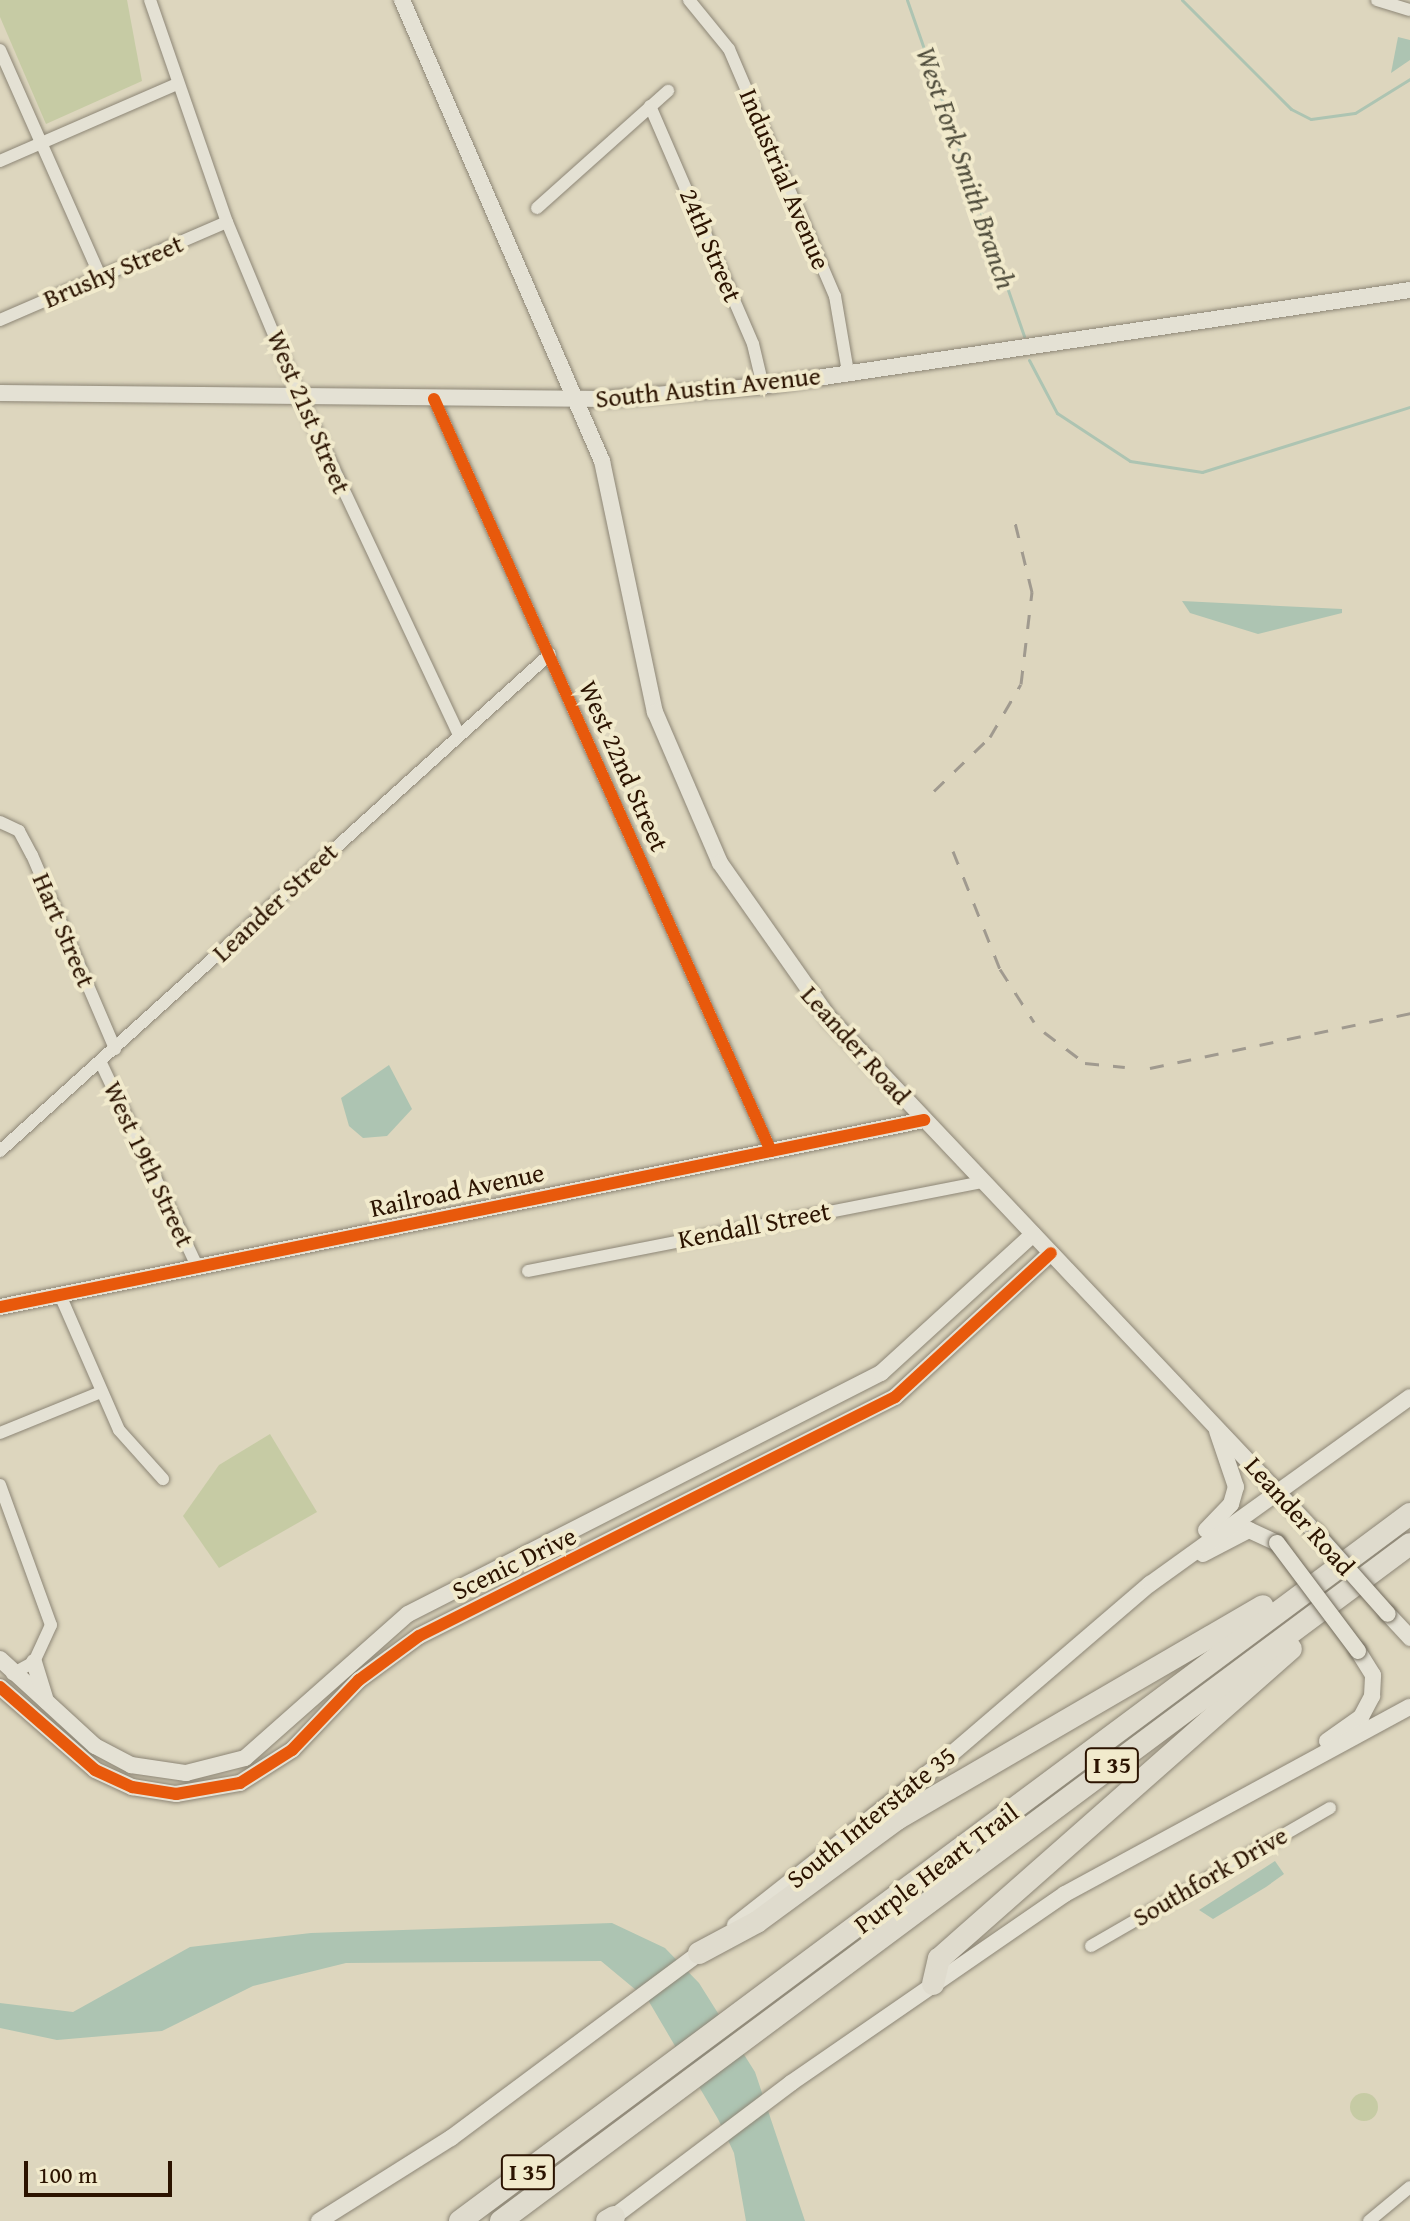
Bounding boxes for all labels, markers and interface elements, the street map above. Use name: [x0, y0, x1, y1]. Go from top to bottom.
water label: West Fork Smith Branch: [909, 42, 1023, 294]
street label: Industrial Avenue: [733, 84, 837, 274]
street label: 24th Street: [673, 184, 749, 306]
street label: Brushy Street: [38, 228, 188, 314]
street label: West 21st Street: [261, 326, 357, 498]
street label: South Austin Avenue: [594, 360, 822, 414]
street label: West 22nd Street: [572, 676, 676, 856]
street label: Leander Street: [206, 836, 344, 968]
street label: Hart Street: [26, 868, 102, 992]
street label: Leander Road: [795, 979, 917, 1111]
street label: West 19th Street: [97, 1076, 201, 1252]
street label: Railroad Avenue: [367, 1156, 547, 1224]
street label: Kendall Street: [675, 1195, 833, 1255]
street label: Leander Road: [1239, 1450, 1361, 1582]
street label: Scenic Drive: [447, 1520, 581, 1606]
street label: South Interstate 35: [780, 1739, 962, 1895]
road number: I 35: [1084, 1745, 1140, 1785]
street label: Purple Heart Trail: [848, 1796, 1024, 1940]
street label: Southfork Drive: [1127, 1819, 1293, 1933]
scale bar: [28, 2145, 176, 2195]
road number: I 35: [500, 2152, 556, 2192]
text: 100 m: [38, 2157, 98, 2192]

